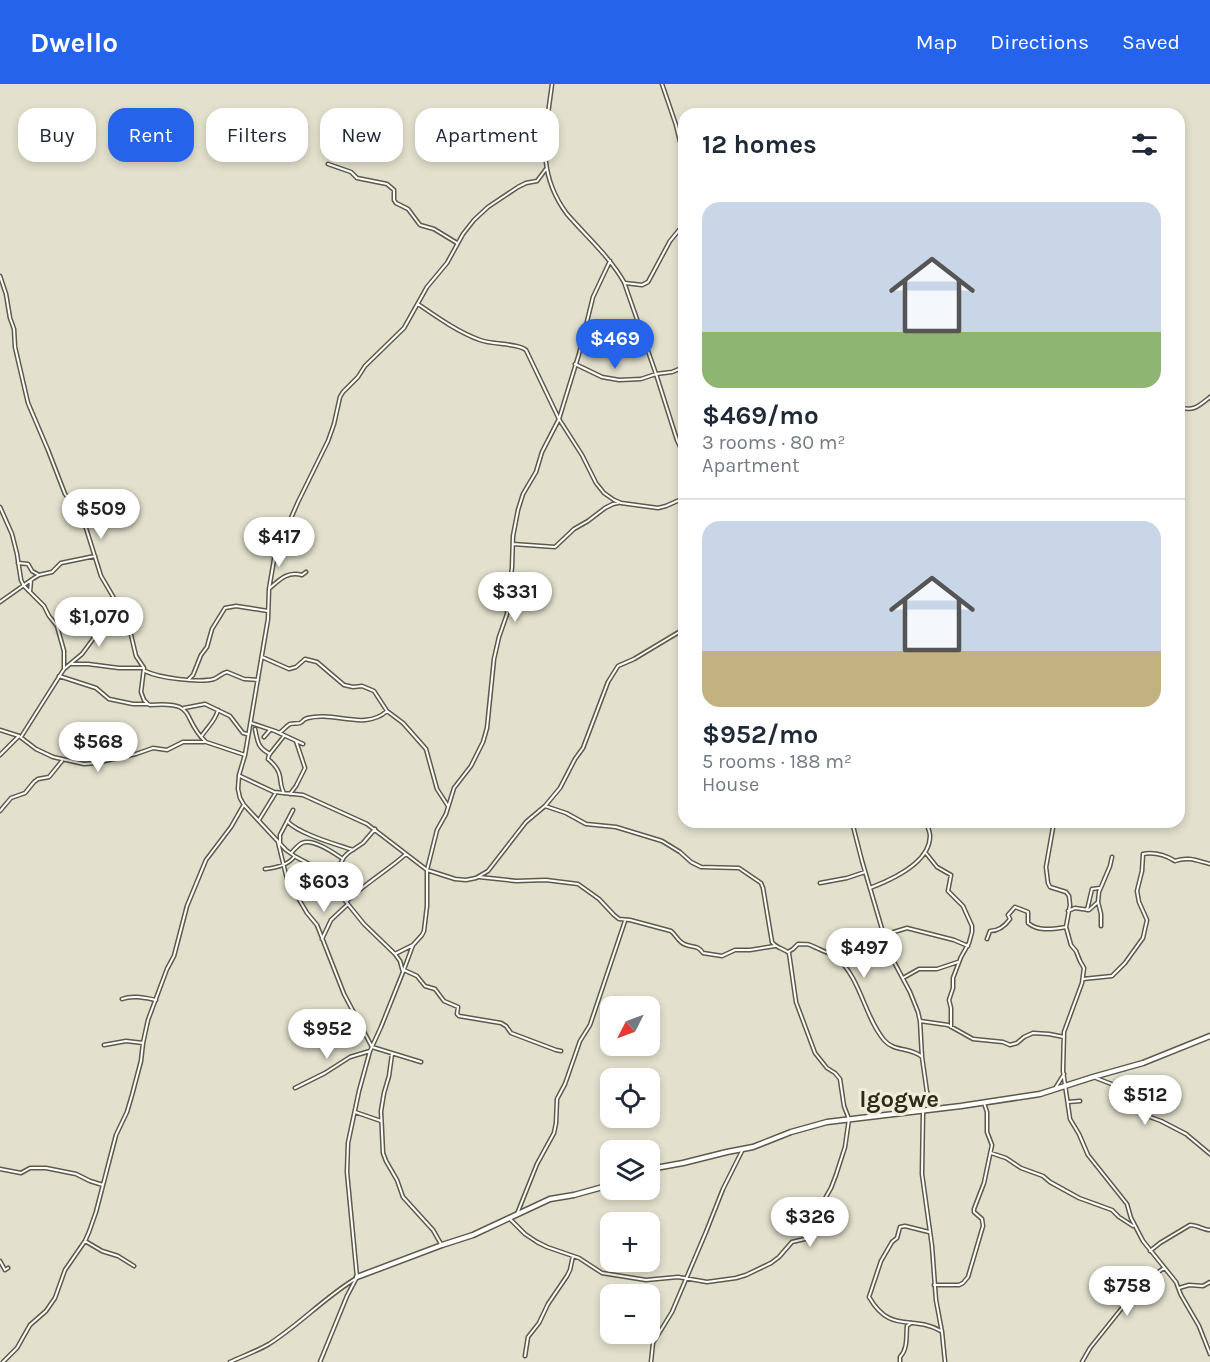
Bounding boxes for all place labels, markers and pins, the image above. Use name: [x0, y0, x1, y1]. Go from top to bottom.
pin: $469: [579, 319, 651, 370]
pin: $509: [65, 489, 137, 540]
pin: $417: [243, 517, 315, 568]
pin: $331: [479, 572, 551, 623]
pin: $1,070: [50, 597, 148, 648]
pin: $568: [62, 722, 134, 773]
pin: $603: [288, 862, 360, 913]
pin: $497: [828, 928, 900, 979]
pin: $952: [291, 1009, 363, 1060]
pin: $512: [1109, 1075, 1181, 1126]
pin: $326: [774, 1197, 846, 1248]
pin: $758: [1091, 1266, 1163, 1317]

